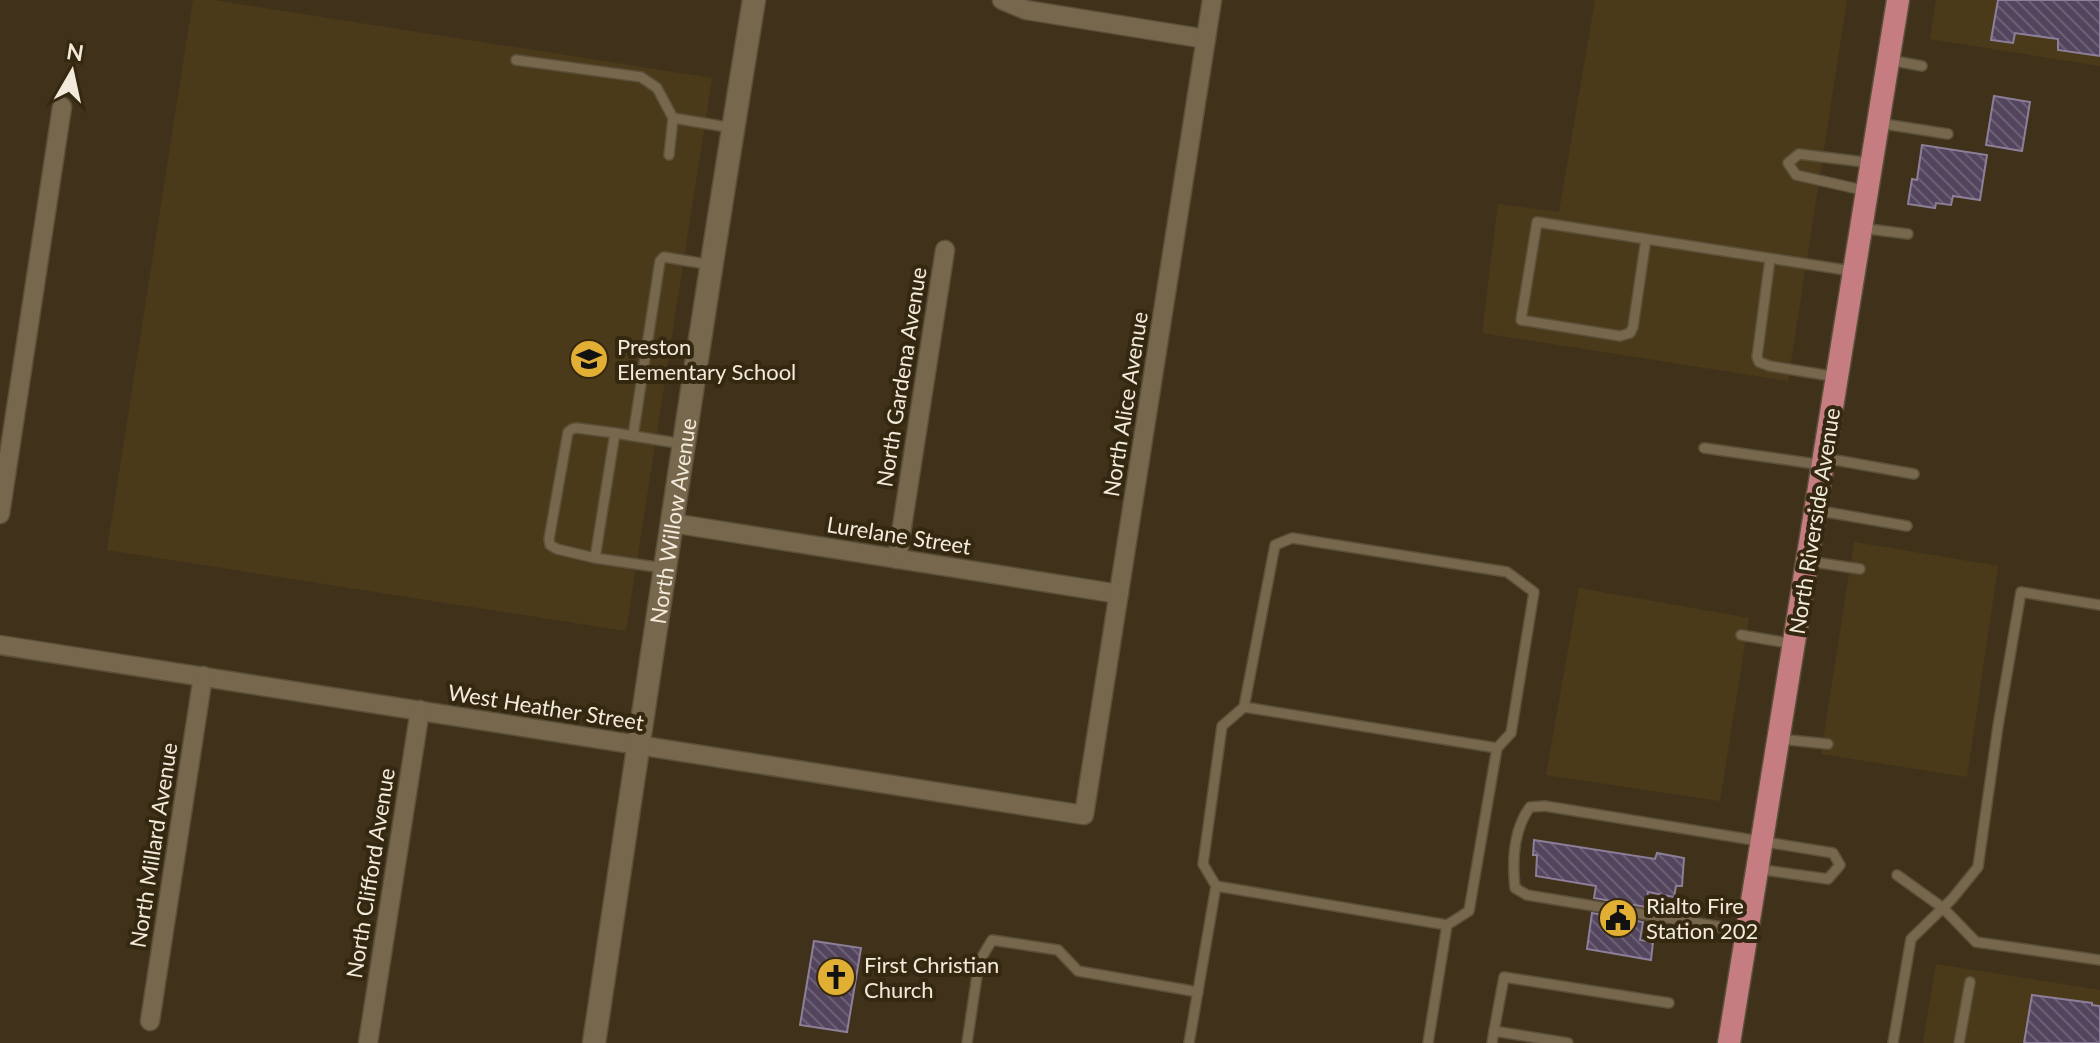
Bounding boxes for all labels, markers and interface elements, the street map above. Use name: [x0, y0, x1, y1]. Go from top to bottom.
north arrow: [32, 32, 112, 112]
text: N: [65, 37, 86, 66]
street label: North Gardena Avenue: [870, 265, 932, 489]
street label: North Alice Avenue: [1097, 310, 1153, 498]
place label: Preston Elementary School: [617, 333, 796, 385]
school or university icon: Preston Elementary School: [568, 338, 610, 380]
street label: North Riverside Avenue: [1783, 406, 1845, 636]
street label: North Willow Avenue: [643, 416, 701, 626]
street label: Lurelane Street: [825, 510, 973, 560]
street label: West Heather Street: [446, 678, 646, 736]
street label: North Millard Avenue: [123, 741, 183, 949]
street label: North Clifford Avenue: [340, 766, 400, 980]
place label: Rialto Fire Station 202: [1646, 892, 1758, 944]
public building icon: Rialto Fire Station 202: [1597, 897, 1639, 939]
place label: First Christian Church: [864, 951, 999, 1003]
church icon: First Christian Church: [815, 956, 857, 998]

